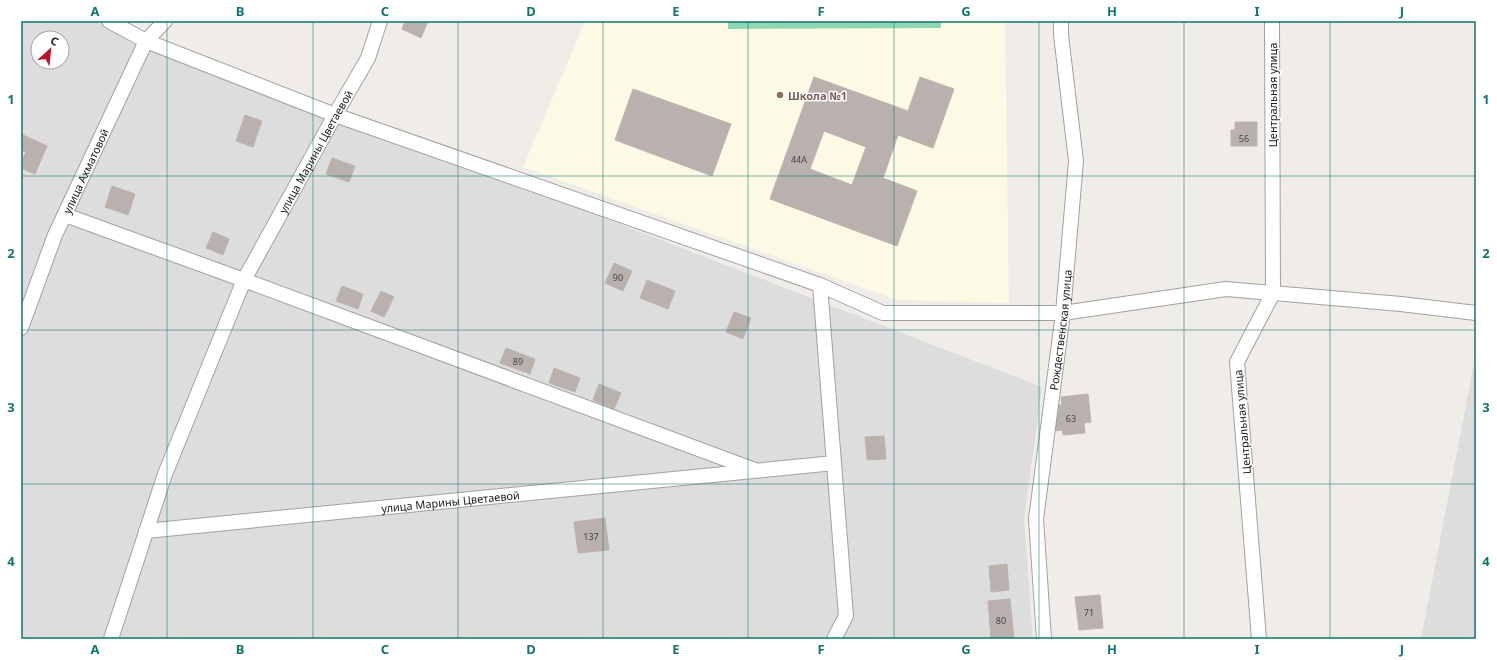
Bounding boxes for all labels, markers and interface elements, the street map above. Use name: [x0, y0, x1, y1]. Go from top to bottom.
text: A: [91, 2, 100, 20]
text: B: [236, 2, 244, 20]
text: C: [381, 2, 389, 20]
text: D: [526, 2, 536, 20]
text: E: [672, 2, 680, 20]
text: F: [817, 2, 825, 20]
text: G: [961, 2, 971, 20]
text: H: [1107, 2, 1117, 20]
text: I: [1254, 2, 1260, 20]
text: J: [1399, 2, 1404, 20]
north arrow: [30, 30, 70, 70]
text: С: [48, 32, 61, 49]
street label: Центральная улица: [1265, 43, 1280, 147]
street label: улица Марины Цветаевой: [275, 87, 356, 216]
place label: Школа №1: [788, 88, 847, 103]
text: 1: [7, 90, 15, 108]
marker: Школа №1: [775, 90, 785, 100]
text: 1: [1482, 90, 1490, 108]
street label: улица Ахматовой: [59, 126, 112, 216]
house number: 56: [1239, 132, 1249, 145]
house number: 44А: [791, 153, 807, 166]
text: 2: [7, 244, 15, 262]
text: 2: [1482, 244, 1490, 262]
street label: Рождественская улица: [1045, 269, 1074, 391]
house number: 90: [613, 271, 623, 284]
house number: 89: [513, 355, 523, 368]
street label: Центральная улица: [1230, 369, 1254, 475]
text: 3: [7, 398, 15, 416]
text: 3: [1482, 398, 1490, 416]
house number: 63: [1066, 412, 1076, 425]
street label: улица Марины Цветаевой: [381, 487, 520, 515]
house number: 137: [583, 530, 599, 543]
text: 4: [7, 552, 15, 570]
text: 4: [1482, 552, 1490, 570]
house number: 71: [1084, 606, 1094, 619]
house number: 80: [996, 614, 1006, 627]
text: A: [91, 640, 100, 658]
text: B: [236, 640, 244, 658]
text: C: [381, 640, 389, 658]
text: D: [526, 640, 536, 658]
text: E: [672, 640, 680, 658]
text: F: [817, 640, 825, 658]
text: G: [961, 640, 971, 658]
text: H: [1107, 640, 1117, 658]
text: I: [1254, 640, 1260, 658]
text: J: [1399, 640, 1404, 658]

